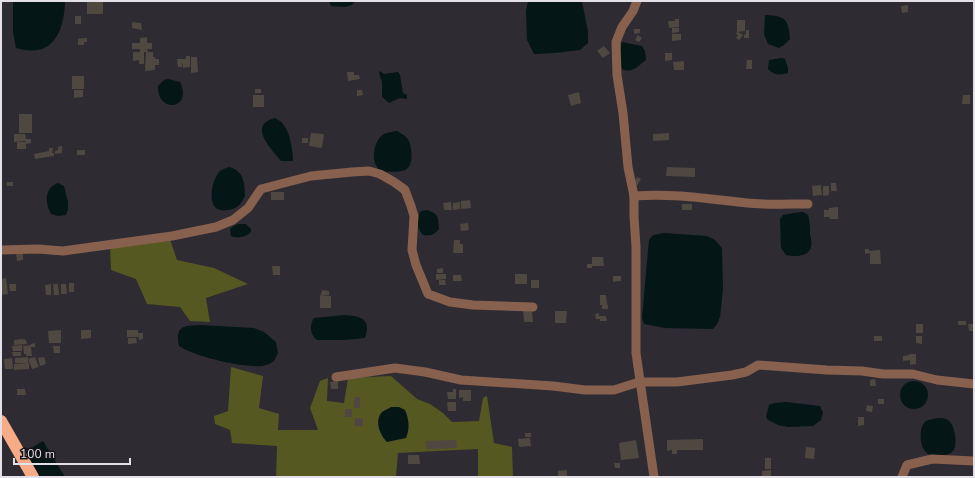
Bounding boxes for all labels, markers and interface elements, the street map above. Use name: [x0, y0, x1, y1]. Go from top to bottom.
scale bar: [14, 440, 130, 466]
text: 100 m: [20, 446, 55, 462]

